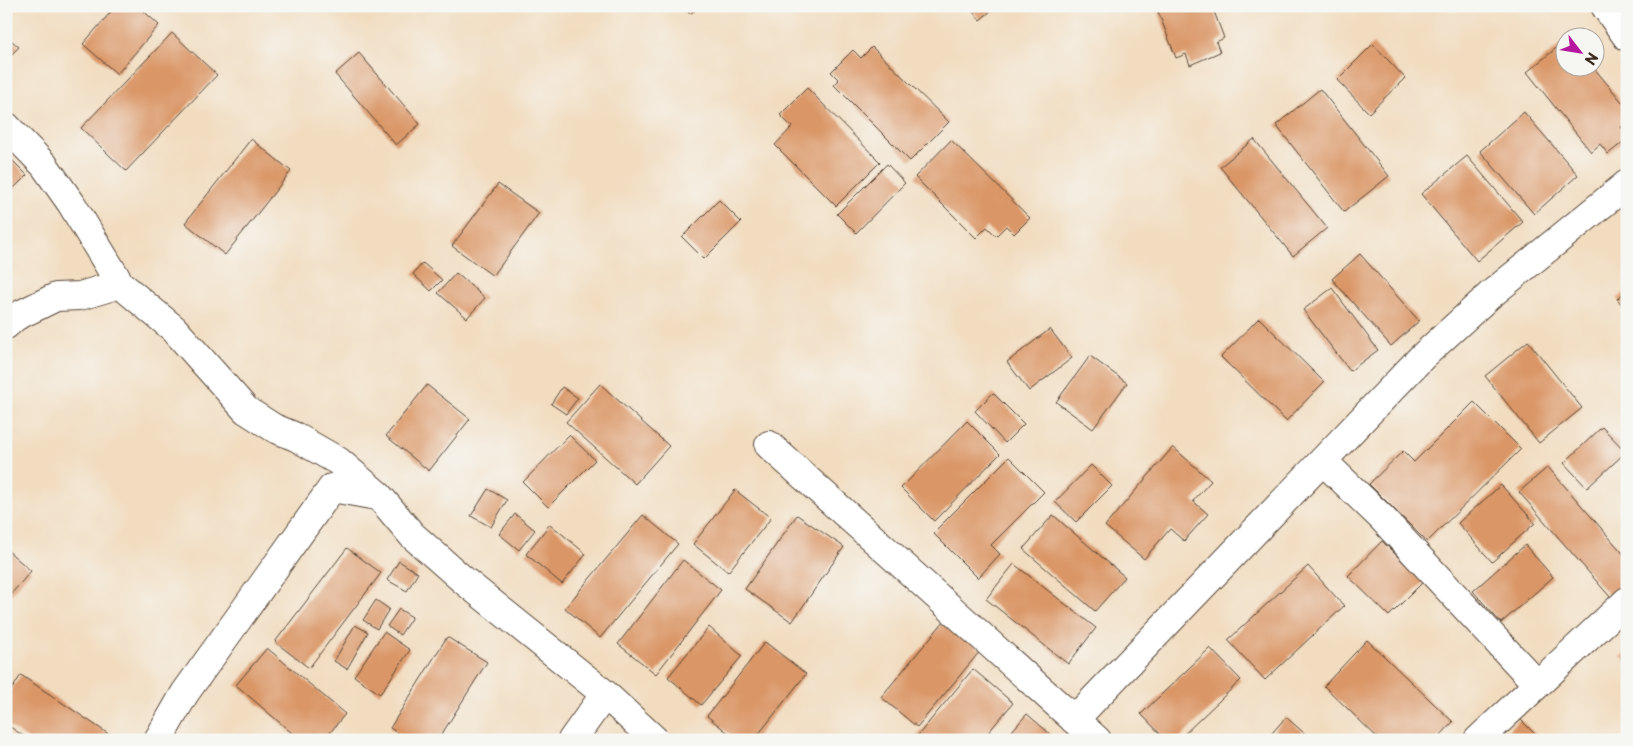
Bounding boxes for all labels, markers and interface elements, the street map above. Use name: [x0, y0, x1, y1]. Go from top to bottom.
north arrow: [1556, 28, 1606, 78]
text: N: [1580, 49, 1603, 69]

